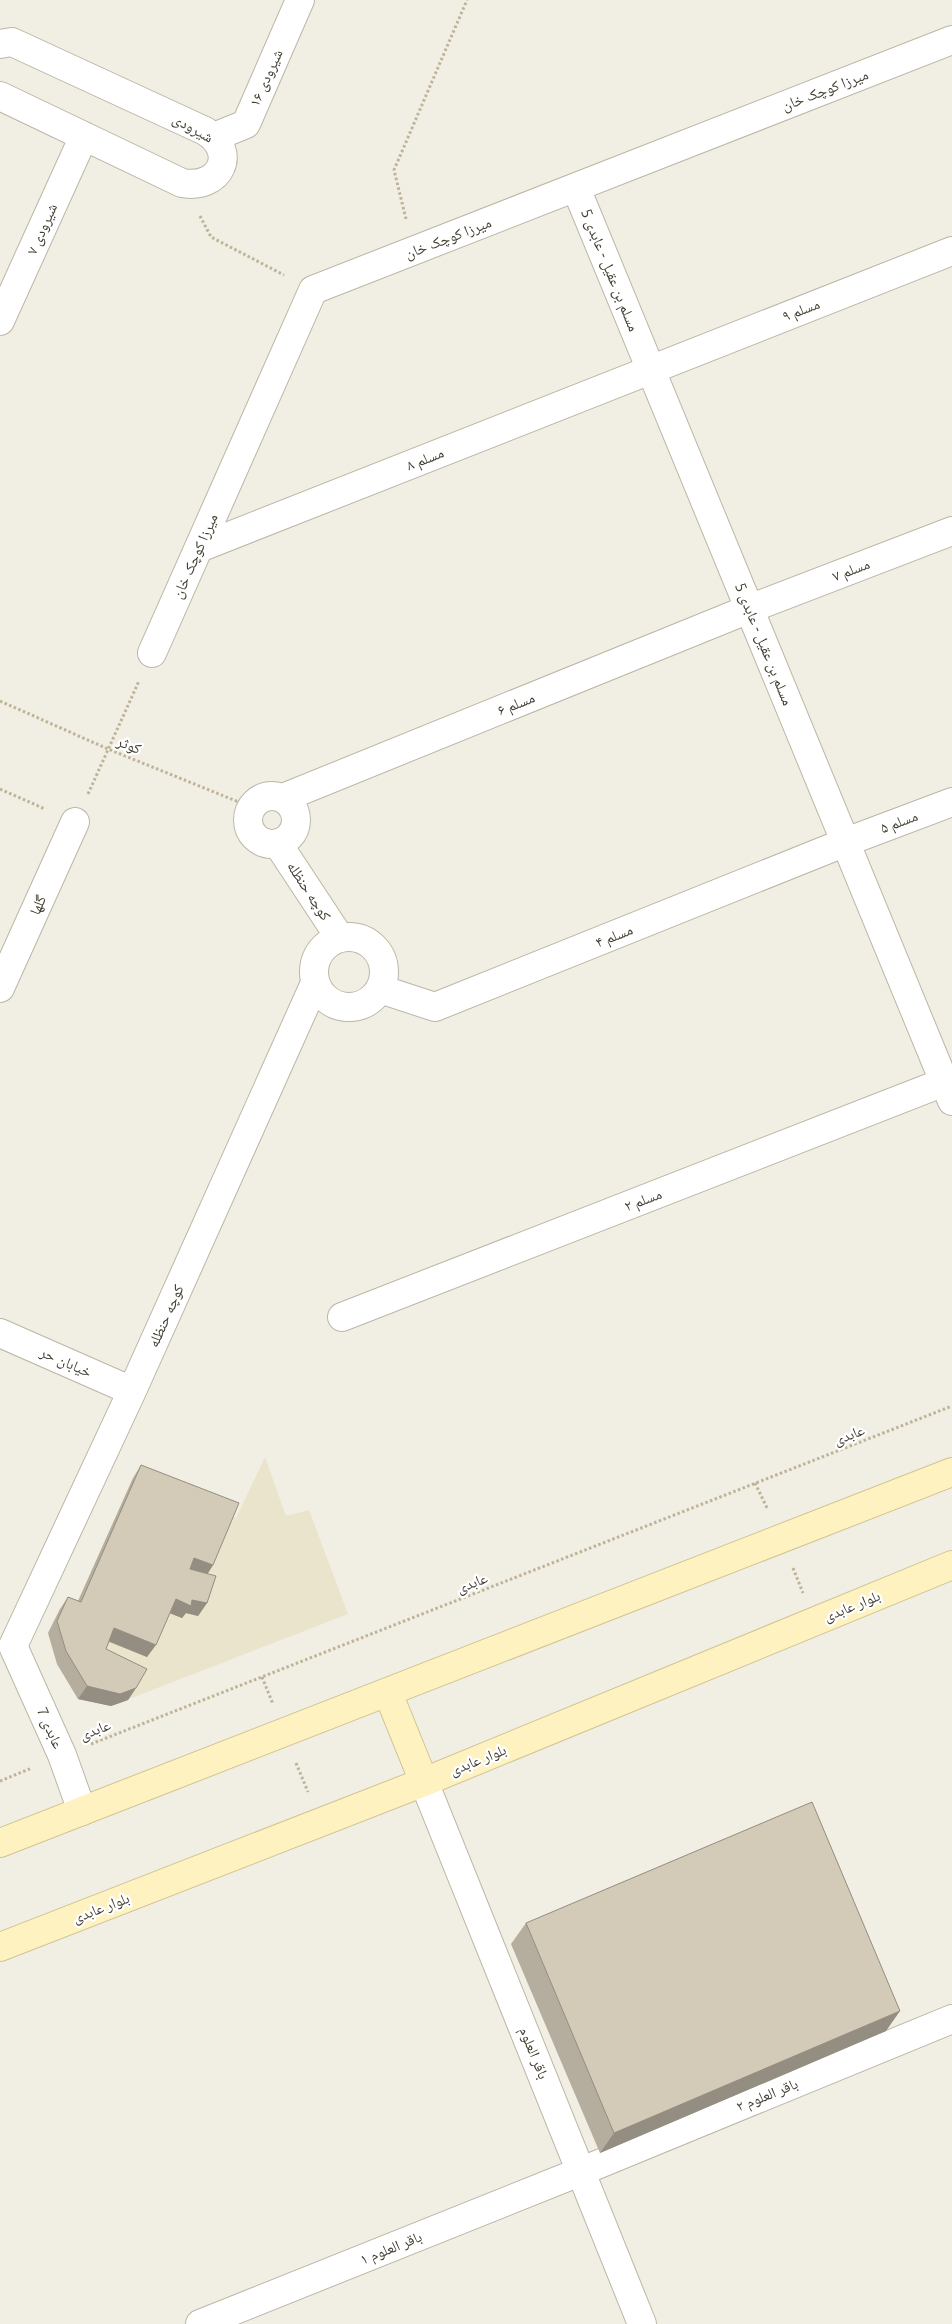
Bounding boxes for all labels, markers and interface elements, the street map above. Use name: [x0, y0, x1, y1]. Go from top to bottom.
street label: شیرودی ۱۶: [245, 46, 288, 110]
street label: میرزا کوچک خان: [779, 65, 871, 116]
street label: شیرودی: [169, 110, 217, 147]
street label: شیرودی ۷: [23, 201, 62, 258]
street label: مسلم بن عقیل - عابدی 5: [576, 206, 643, 335]
street label: میرزا کوچک خان: [402, 213, 494, 264]
street label: مسلم ۹: [780, 295, 823, 326]
street label: مسلم ۸: [404, 443, 447, 475]
street label: میرزا کوچک خان: [168, 511, 223, 602]
street label: مسلم ۷: [830, 555, 873, 586]
street label: مسلم بن عقیل - عابدی 5: [730, 580, 797, 709]
street label: مسلم ۶: [495, 688, 538, 720]
street label: کوثر: [113, 732, 144, 758]
street label: مسلم ۵: [878, 807, 921, 838]
street label: کوچه حنظله: [283, 858, 335, 924]
street label: گلها: [26, 892, 50, 918]
street label: مسلم ۴: [593, 920, 636, 952]
street label: مسلم ۲: [622, 1185, 665, 1216]
street label: کوچه حنظله: [144, 1282, 188, 1350]
street label: خیابان حر: [36, 1342, 95, 1382]
street label: عابدی: [831, 1421, 868, 1450]
street label: عابدی: [454, 1569, 491, 1598]
street label: بلوار عابدی: [821, 1587, 883, 1626]
street label: عابدی 7: [32, 1704, 67, 1752]
street label: عابدی: [77, 1716, 114, 1745]
street label: بلوار عابدی: [447, 1741, 509, 1780]
street label: بلوار عابدی: [70, 1889, 132, 1928]
street label: باقر العلوم: [514, 2024, 553, 2082]
street label: باقر العلوم ۲: [734, 2075, 801, 2116]
street label: باقر العلوم ۱: [358, 2228, 425, 2269]

